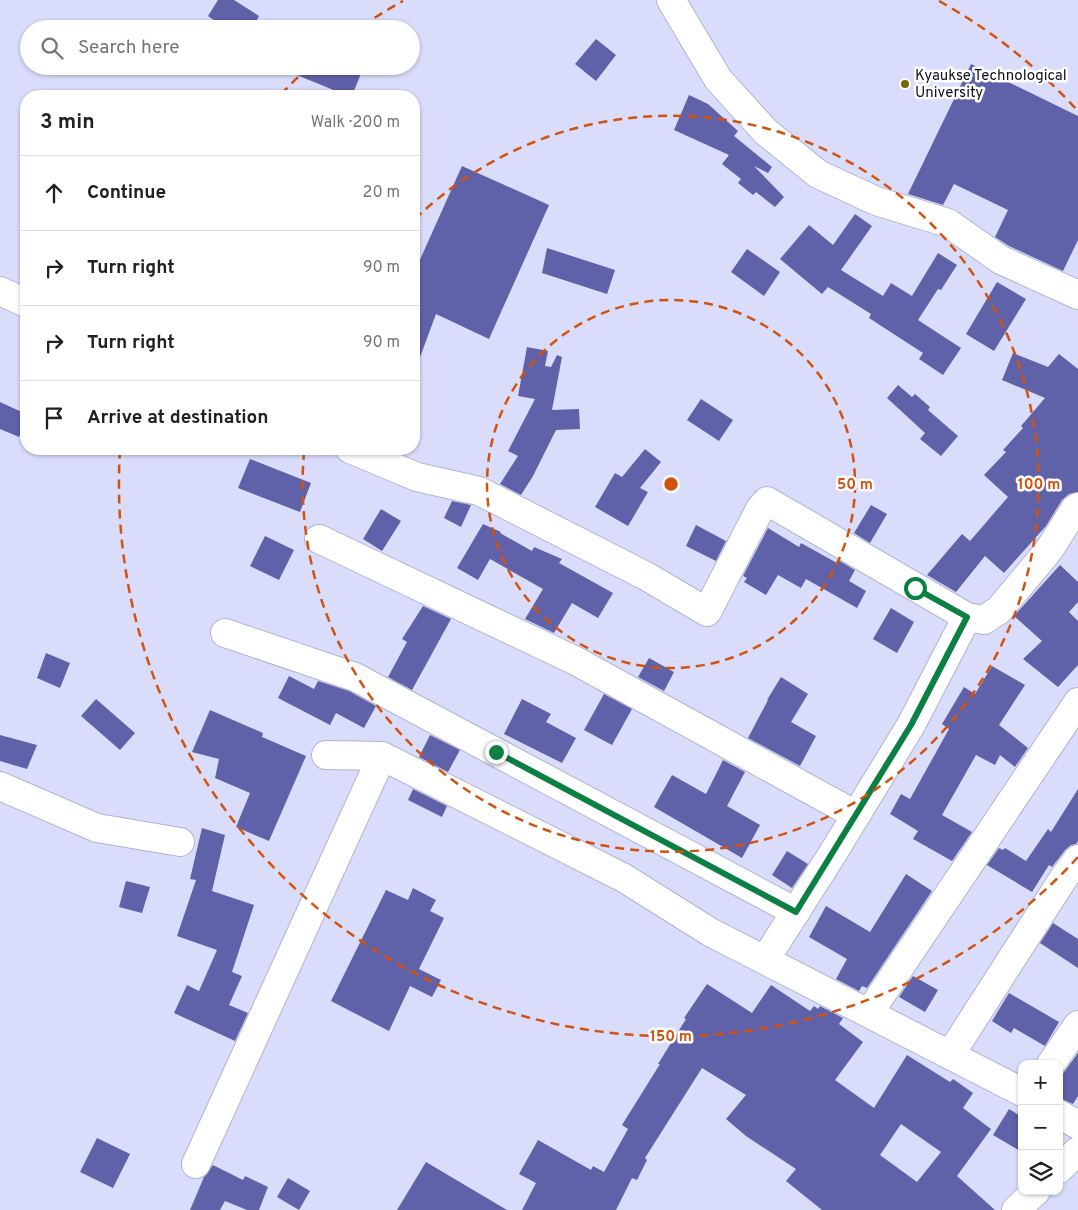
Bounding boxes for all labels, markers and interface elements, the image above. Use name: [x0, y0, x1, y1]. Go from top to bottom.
search box: [20, 20, 420, 75]
icon: search: [38, 34, 66, 62]
text: Search here: [78, 36, 180, 60]
place label: Kyaukse Technological University: [915, 67, 1067, 103]
marker: Kyaukse Technological University: [899, 78, 911, 90]
text: 3 min: [40, 109, 95, 136]
text: Walk · 200 m: [311, 113, 400, 133]
icon: ahead: [40, 179, 68, 207]
text: Continue: [87, 181, 166, 205]
text: 20 m: [363, 183, 400, 203]
icon: right: [40, 254, 68, 282]
text: Turn right: [87, 256, 175, 280]
text: 90 m: [363, 258, 400, 278]
icon: right: [40, 329, 68, 357]
text: Turn right: [87, 331, 175, 355]
text: 90 m: [363, 333, 400, 353]
icon: arrive: [40, 404, 68, 432]
text: Arrive at destination: [87, 406, 268, 430]
centre of rings: [662, 475, 680, 493]
text: 50 m: [837, 476, 873, 495]
text: 100 m: [1018, 476, 1060, 495]
route start: [904, 577, 927, 600]
route end: [485, 741, 508, 764]
text: 150 m: [650, 1028, 692, 1047]
map controls: [1018, 1060, 1063, 1195]
button: +: [1018, 1060, 1063, 1105]
button: −: [1018, 1105, 1063, 1150]
button: layers: [1018, 1150, 1063, 1195]

